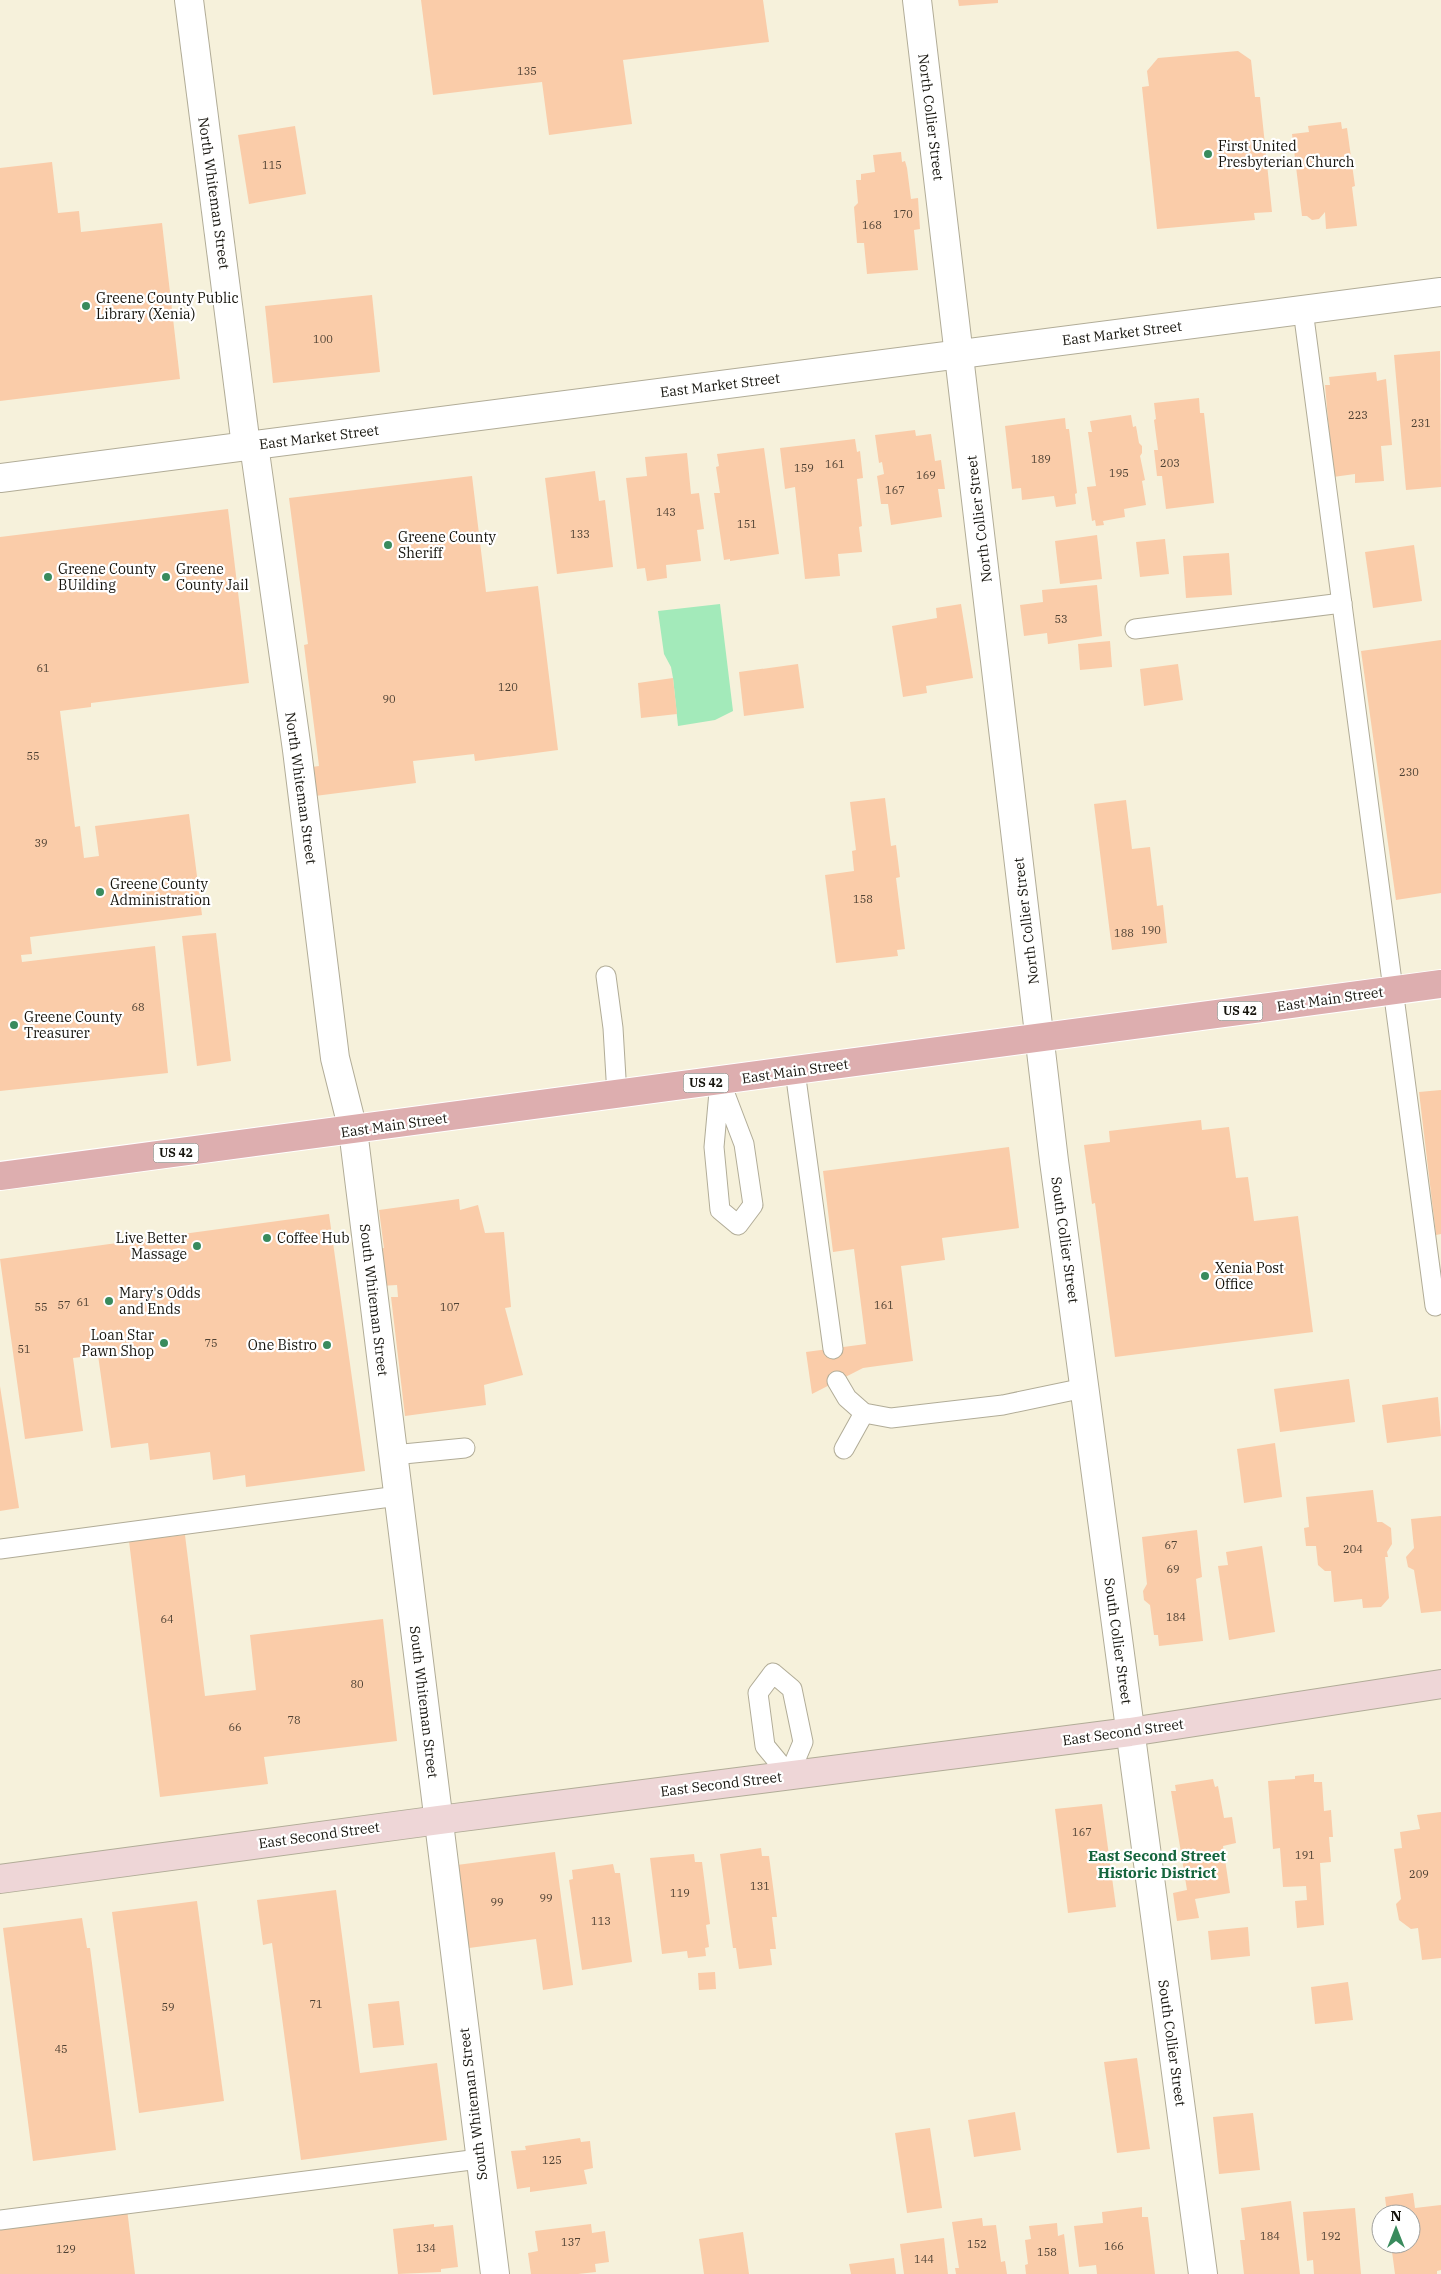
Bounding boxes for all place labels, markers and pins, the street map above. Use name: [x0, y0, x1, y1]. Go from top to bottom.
place label: First United Presbyterian Church: [1218, 137, 1355, 171]
marker: First United Presbyterian Church: [1202, 148, 1214, 160]
place label: Greene County Public Library (Xenia): [96, 289, 239, 323]
marker: Greene County Public Library (Xenia): [80, 300, 92, 312]
place label: Greene County Sheriff: [398, 528, 496, 562]
marker: Greene County Sheriff: [382, 539, 394, 551]
place label: Greene County BUilding: [58, 560, 156, 594]
place label: Greene County Jail: [176, 560, 249, 594]
marker: Greene County BUilding: [42, 571, 54, 583]
marker: Greene County Jail: [160, 571, 172, 583]
place label: Greene County Administration: [110, 875, 211, 909]
marker: Greene County Administration: [94, 886, 106, 898]
place label: Greene County Treasurer: [24, 1008, 122, 1042]
marker: Greene County Treasurer: [8, 1019, 20, 1031]
place label: Live Better Massage: [116, 1229, 188, 1263]
place label: Coffee Hub: [277, 1229, 350, 1247]
marker: Coffee Hub: [261, 1232, 273, 1244]
marker: Live Better Massage: [191, 1240, 203, 1252]
place label: Xenia Post Office: [1215, 1259, 1284, 1293]
marker: Xenia Post Office: [1199, 1270, 1211, 1282]
place label: Mary's Odds and Ends: [119, 1284, 201, 1318]
marker: Mary's Odds and Ends: [103, 1295, 115, 1307]
place label: Loan Star Pawn Shop: [81, 1326, 155, 1360]
place label: One Bistro: [248, 1336, 317, 1354]
marker: Loan Star Pawn Shop: [158, 1337, 170, 1349]
marker: One Bistro: [321, 1339, 333, 1351]

